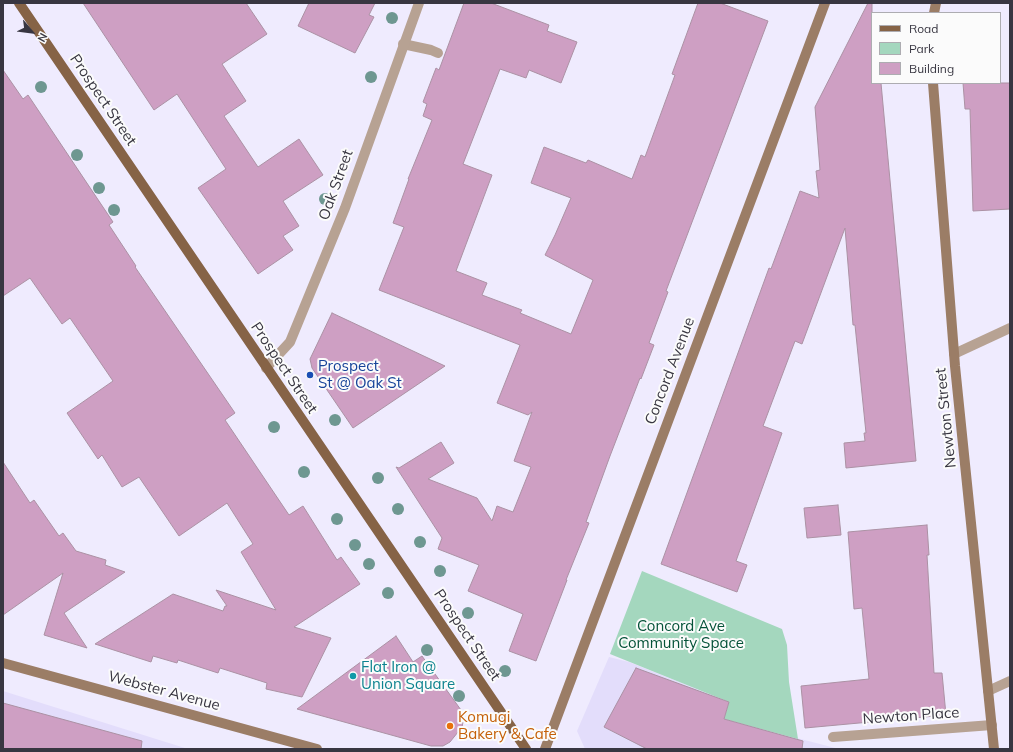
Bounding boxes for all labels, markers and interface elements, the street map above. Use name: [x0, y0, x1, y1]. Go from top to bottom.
north arrow: [12, 12, 52, 52]
legend: [871, 12, 1001, 84]
text: Road: [909, 21, 938, 36]
text: N: [34, 31, 51, 45]
text: Park: [909, 41, 934, 56]
street label: Prospect Street: [66, 51, 140, 149]
text: Building: [909, 61, 954, 76]
street label: Oak Street: [315, 147, 357, 223]
street label: Concord Avenue: [641, 315, 699, 427]
street label: Prospect Street: [247, 319, 321, 417]
place label: Prospect St @ Oak St: [318, 357, 402, 392]
street label: Newton Street: [932, 367, 960, 469]
marker: Prospect St @ Oak St: [305, 370, 315, 380]
street label: Prospect Street: [430, 586, 504, 684]
park label: Concord Ave Community Space: [618, 617, 744, 652]
place label: Flat Iron @ Union Square: [361, 658, 455, 693]
street label: Webster Avenue: [106, 667, 222, 715]
marker: Flat Iron @ Union Square: [348, 671, 358, 681]
street label: Newton Place: [862, 704, 960, 728]
place label: Komugi Bakery & Cafe: [458, 708, 557, 743]
marker: Komugi Bakery & Cafe: [445, 721, 455, 731]

